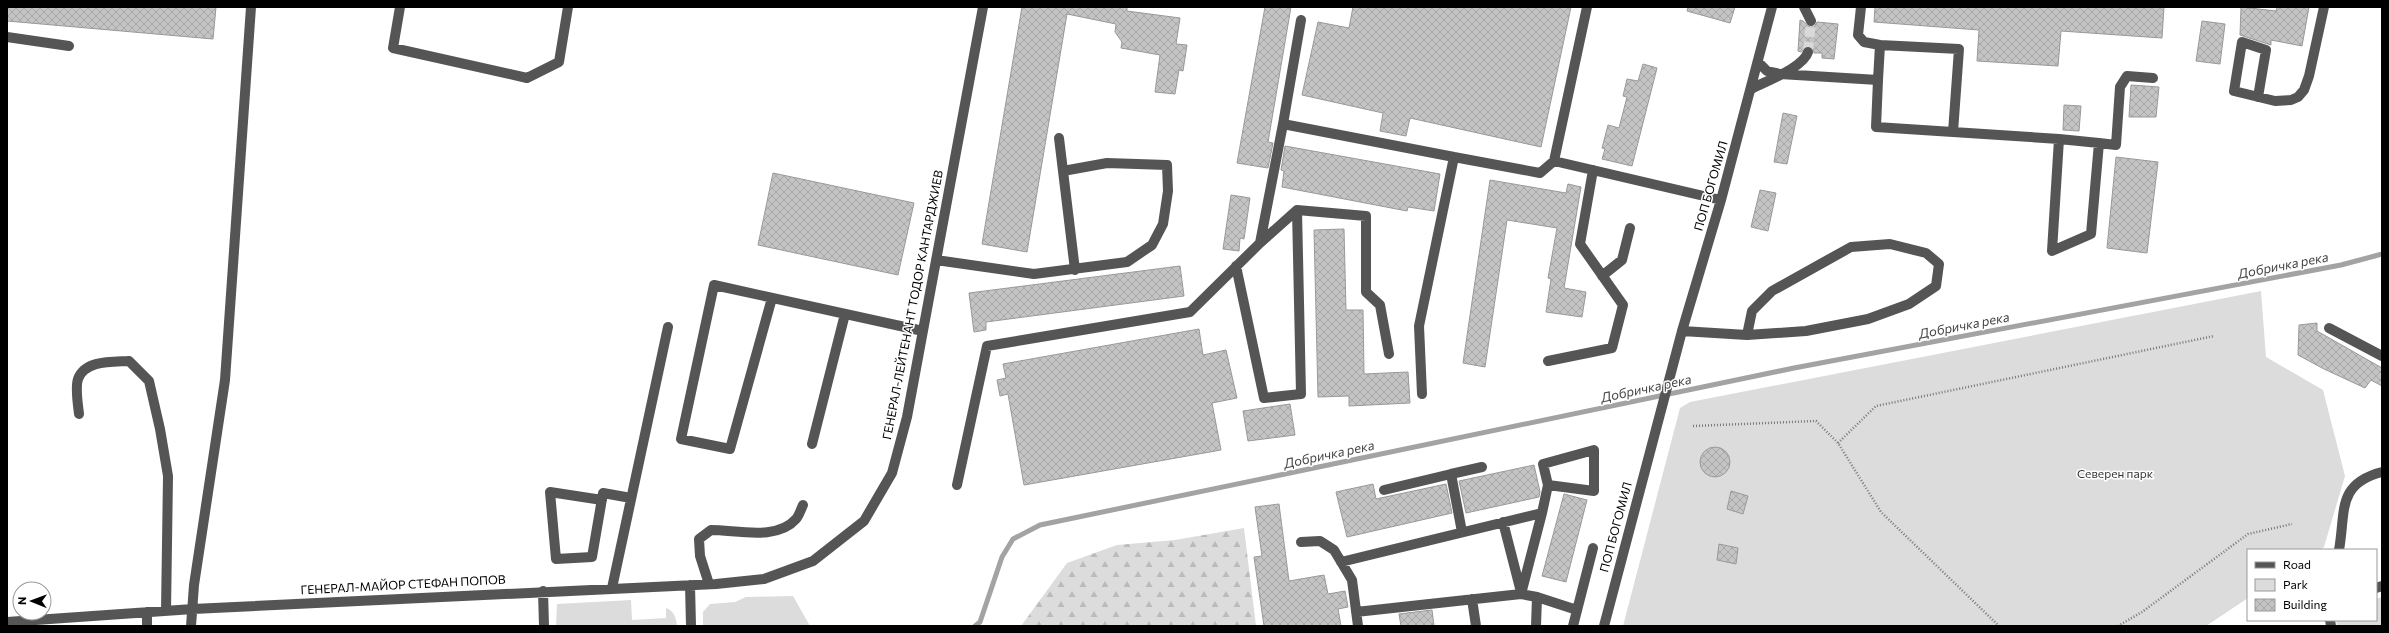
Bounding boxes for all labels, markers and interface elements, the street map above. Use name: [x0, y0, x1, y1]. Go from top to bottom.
street label: ПОП БОГОМИЛ: [1691, 139, 1730, 232]
street label: ГЕНЕРАЛ-ЛЕЙТЕНАНТ ТОДОР КАНТАРДЖИЕВ: [879, 169, 945, 441]
water label: Добричка река: [2235, 248, 2330, 282]
water label: Добричка река: [1916, 308, 2011, 342]
water label: Добричка река: [1598, 371, 1693, 406]
water label: Добричка река: [1281, 437, 1376, 472]
park label: Северен парк: [2077, 466, 2154, 480]
street label: ПОП БОГОМИЛ: [1596, 480, 1634, 573]
legend: [2247, 549, 2377, 621]
text: Road: [2283, 557, 2311, 571]
street label: ГЕНЕРАЛ-МАЙОР СТЕФАН ПОПОВ: [300, 572, 506, 596]
text: Park: [2283, 577, 2309, 591]
north arrow: [12, 581, 52, 621]
text: N: [15, 597, 28, 605]
text: Building: [2283, 597, 2327, 611]

